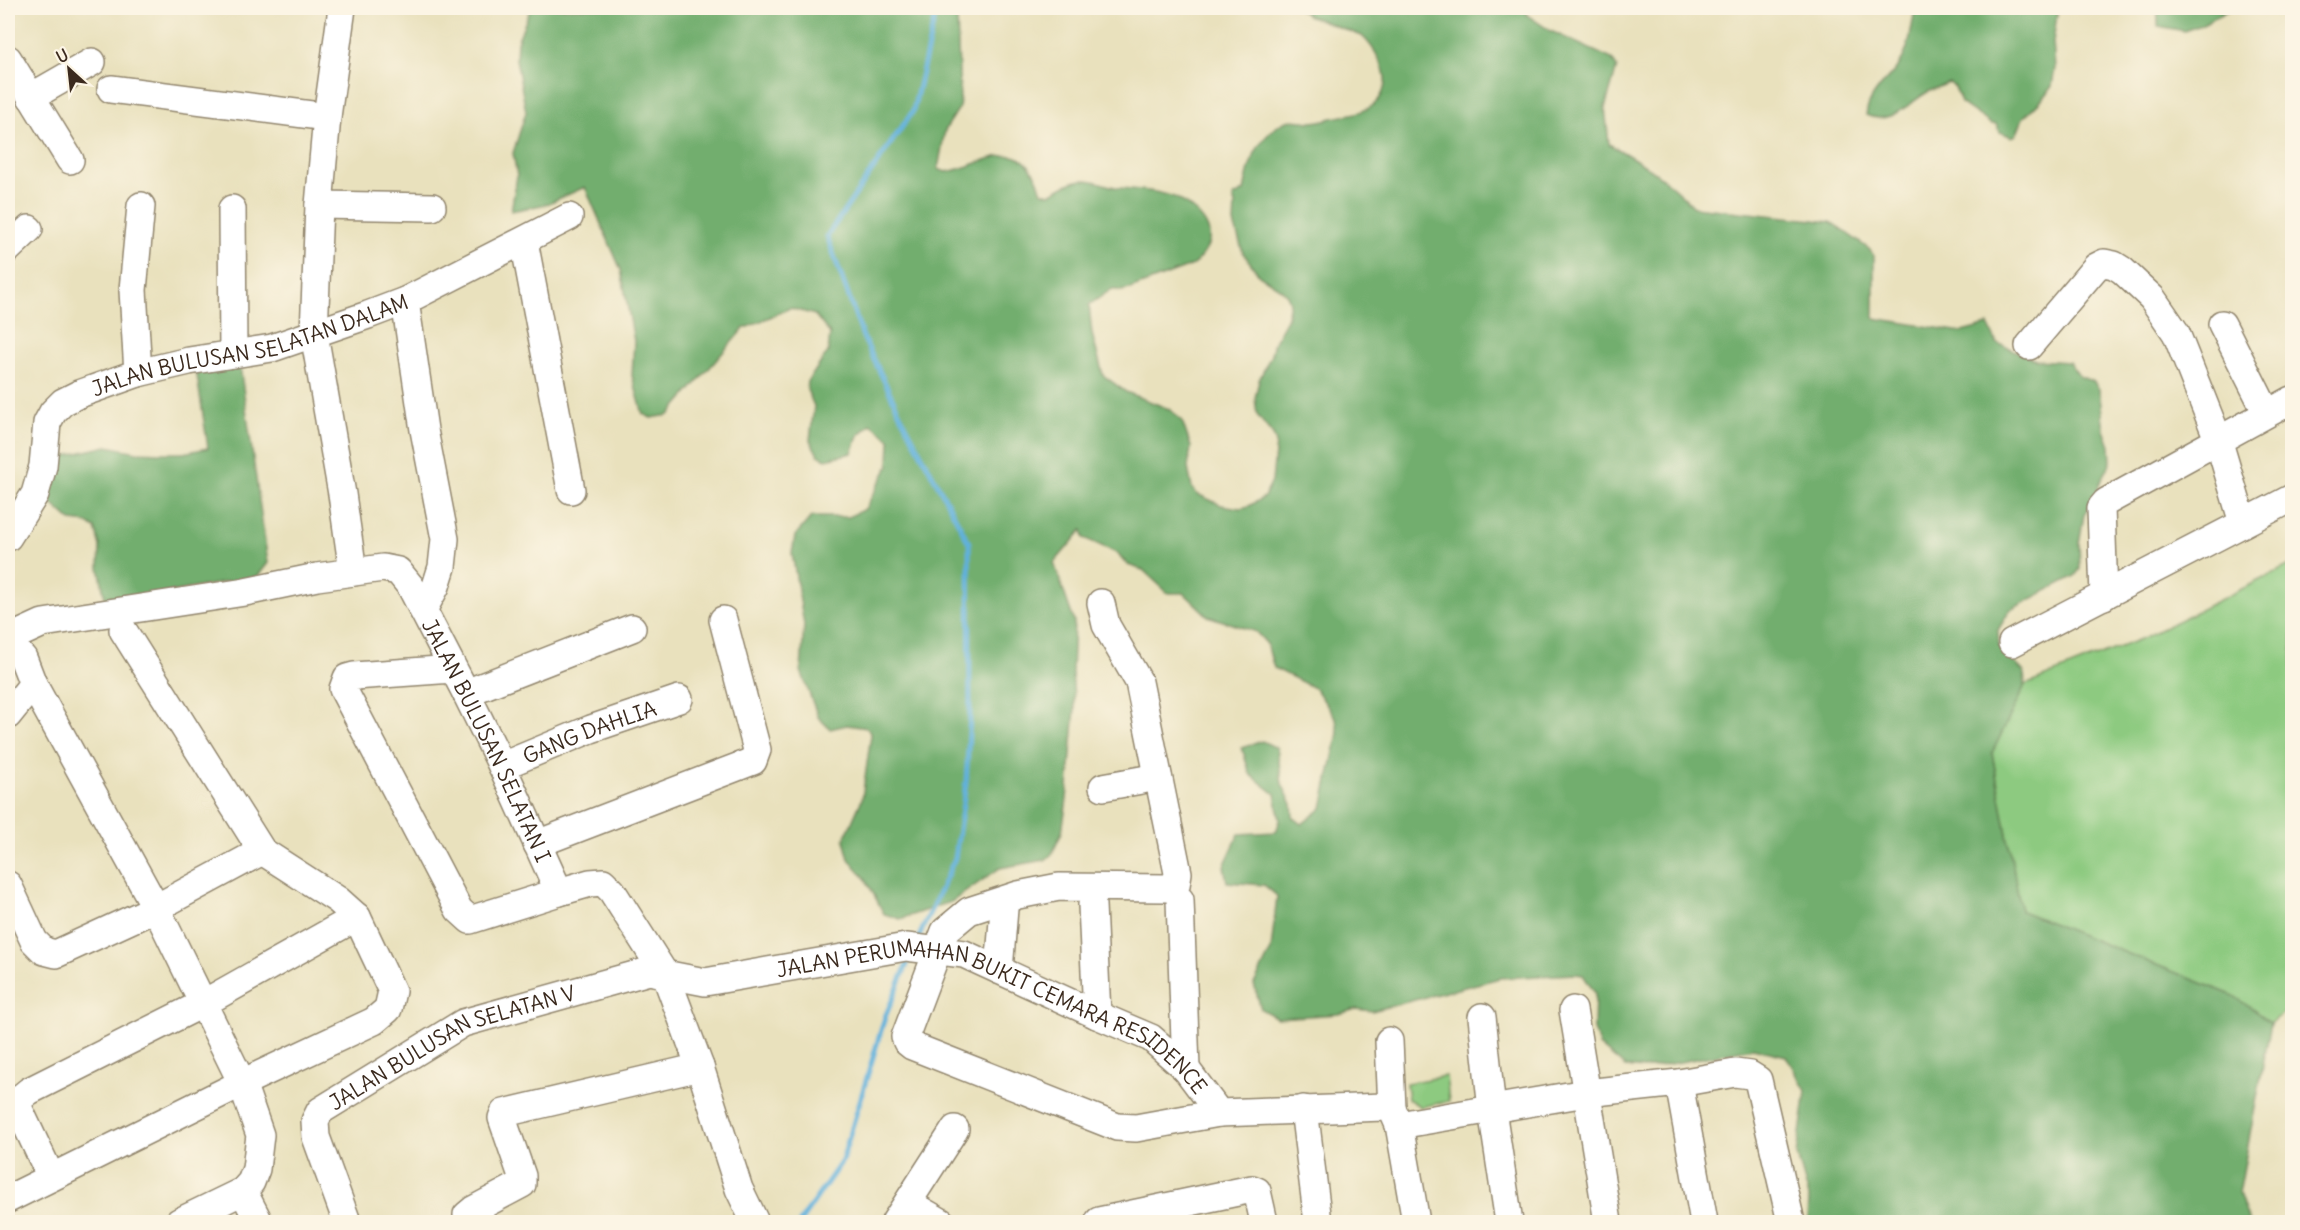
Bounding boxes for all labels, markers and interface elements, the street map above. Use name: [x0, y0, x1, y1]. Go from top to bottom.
north arrow: [39, 39, 99, 99]
text: U: [53, 44, 72, 67]
street label: JALAN BULUSAN SELATAN DALAM: [88, 288, 412, 402]
street label: JALAN BULUSAN SELATAN I: [416, 614, 557, 866]
street label: GANG DAHLIA: [519, 694, 660, 769]
street label: JALAN PERUMAHAN BUKIT CEMARA RESIDENCE: [774, 932, 1213, 1099]
street label: JALAN BULUSAN SELATAN V: [324, 979, 578, 1116]

